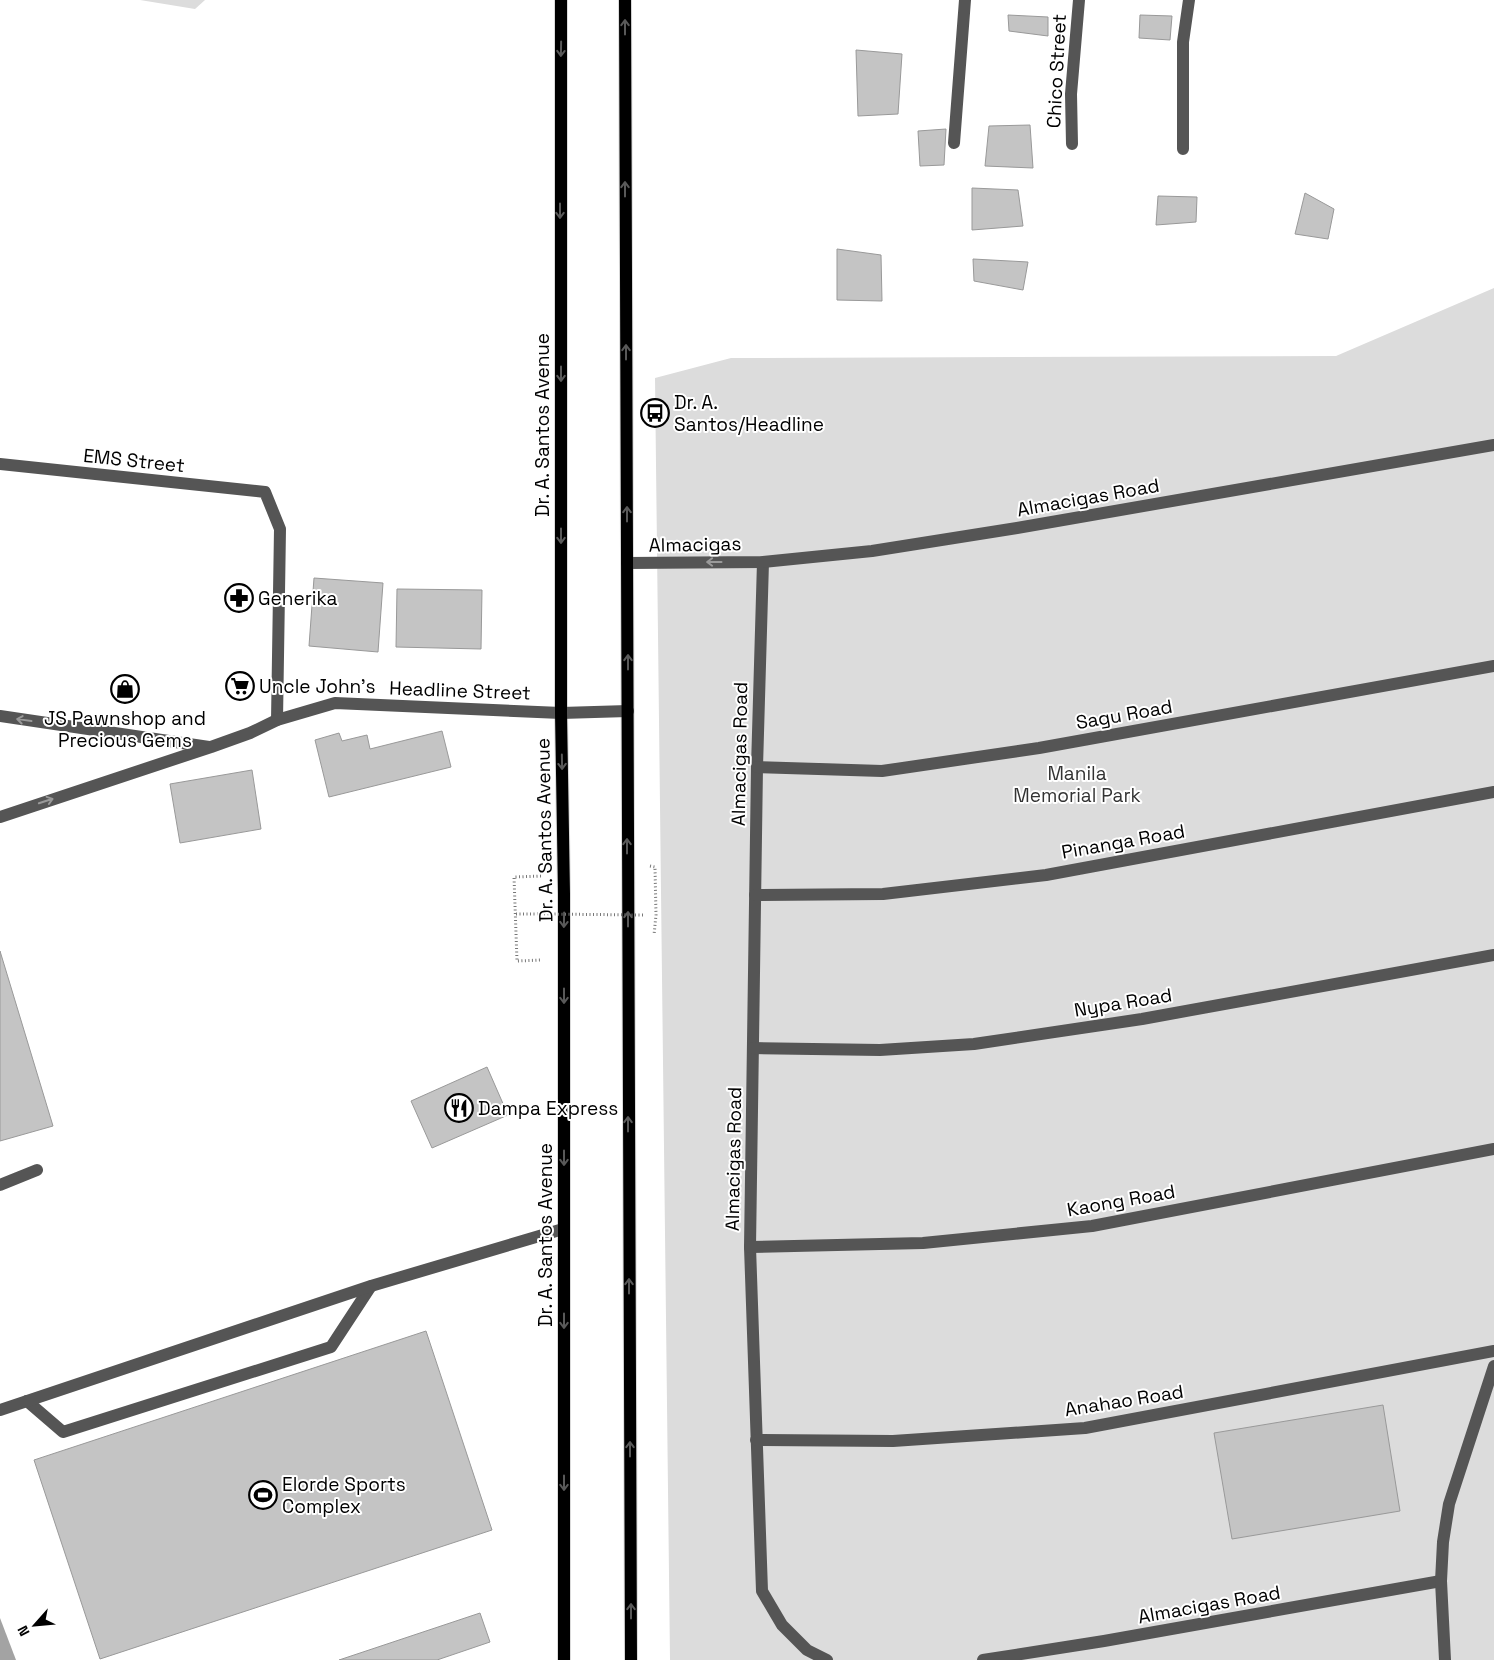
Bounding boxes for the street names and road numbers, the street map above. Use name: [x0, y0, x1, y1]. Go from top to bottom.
street label: Chico Street: [1041, 13, 1072, 129]
street label: Dr. A. Santos Avenue: [530, 333, 555, 517]
street label: EMS Street: [82, 443, 186, 478]
street label: Almacigas Road: [1015, 473, 1161, 522]
street label: Almacigas: [648, 531, 742, 558]
street label: Headline Street: [389, 676, 531, 705]
street label: Almacigas Road: [726, 682, 753, 826]
street label: Sagu Road: [1074, 694, 1174, 735]
street label: Dr. A. Santos Avenue: [530, 738, 559, 922]
street label: Pinanga Road: [1059, 818, 1187, 865]
street label: Nypa Road: [1072, 982, 1174, 1023]
street label: Almacigas Road: [720, 1087, 747, 1231]
street label: Dr. A. Santos Avenue: [533, 1143, 558, 1327]
street label: Kaong Road: [1065, 1179, 1177, 1222]
street label: Anahao Road: [1063, 1379, 1185, 1422]
street label: Almacigas Road: [1136, 1580, 1282, 1629]

